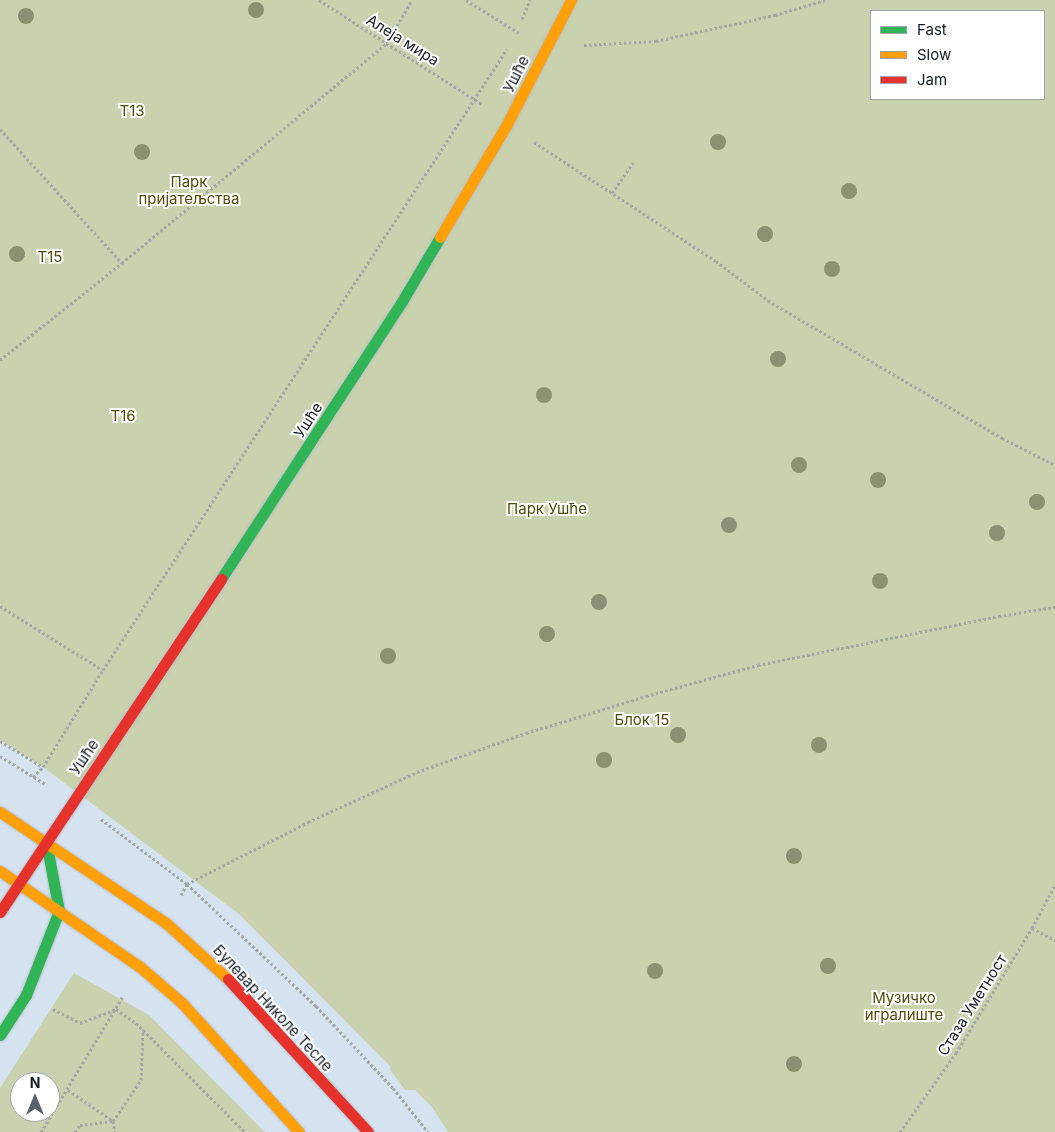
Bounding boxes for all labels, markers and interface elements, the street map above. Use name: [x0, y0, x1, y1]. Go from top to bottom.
legend: [870, 10, 1045, 100]
street label: Алеја мира: [363, 11, 443, 69]
text: Fast: [917, 20, 947, 39]
text: Slow: [917, 45, 951, 64]
street label: Ушће: [499, 53, 533, 95]
text: Jam: [917, 70, 947, 89]
park label: Т13: [119, 102, 145, 120]
park label: Парк пријатељства: [139, 172, 239, 207]
park label: Т15: [38, 248, 62, 266]
street label: Ушће: [290, 399, 326, 441]
park label: Т16: [110, 407, 136, 425]
park label: Парк Ушће: [507, 500, 587, 518]
park label: Блок 15: [615, 711, 669, 729]
street label: Ушће: [66, 736, 102, 778]
street label: Булевар Николе Тесле: [210, 941, 336, 1075]
street label: Стаза Уметност: [934, 951, 1010, 1059]
park label: Музичко игралиште: [865, 988, 943, 1023]
north arrow: [10, 1072, 60, 1122]
text: N: [30, 1074, 40, 1091]

